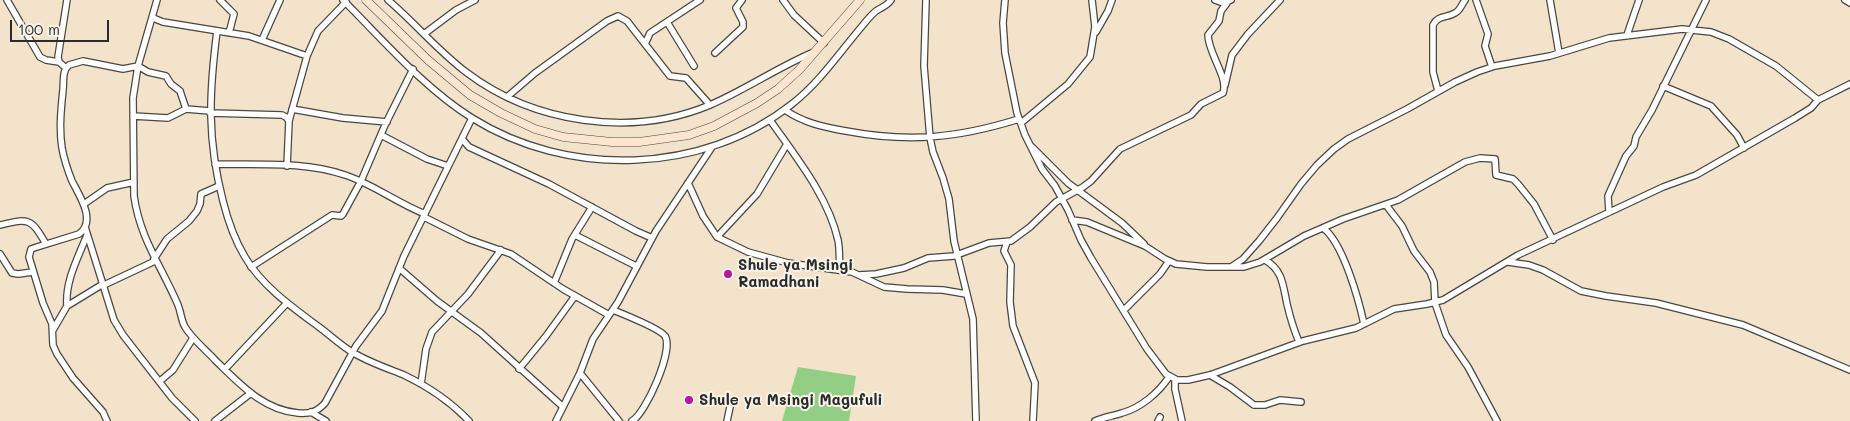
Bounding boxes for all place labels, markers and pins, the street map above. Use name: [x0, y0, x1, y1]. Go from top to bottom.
place label: Shule ya Msingi Ramadhani: [738, 256, 853, 291]
marker: Shule ya Msingi Ramadhani: [722, 268, 734, 280]
place label: Shule ya Msingi Magufuli: [699, 391, 883, 409]
marker: Shule ya Msingi Magufuli: [683, 394, 695, 406]

